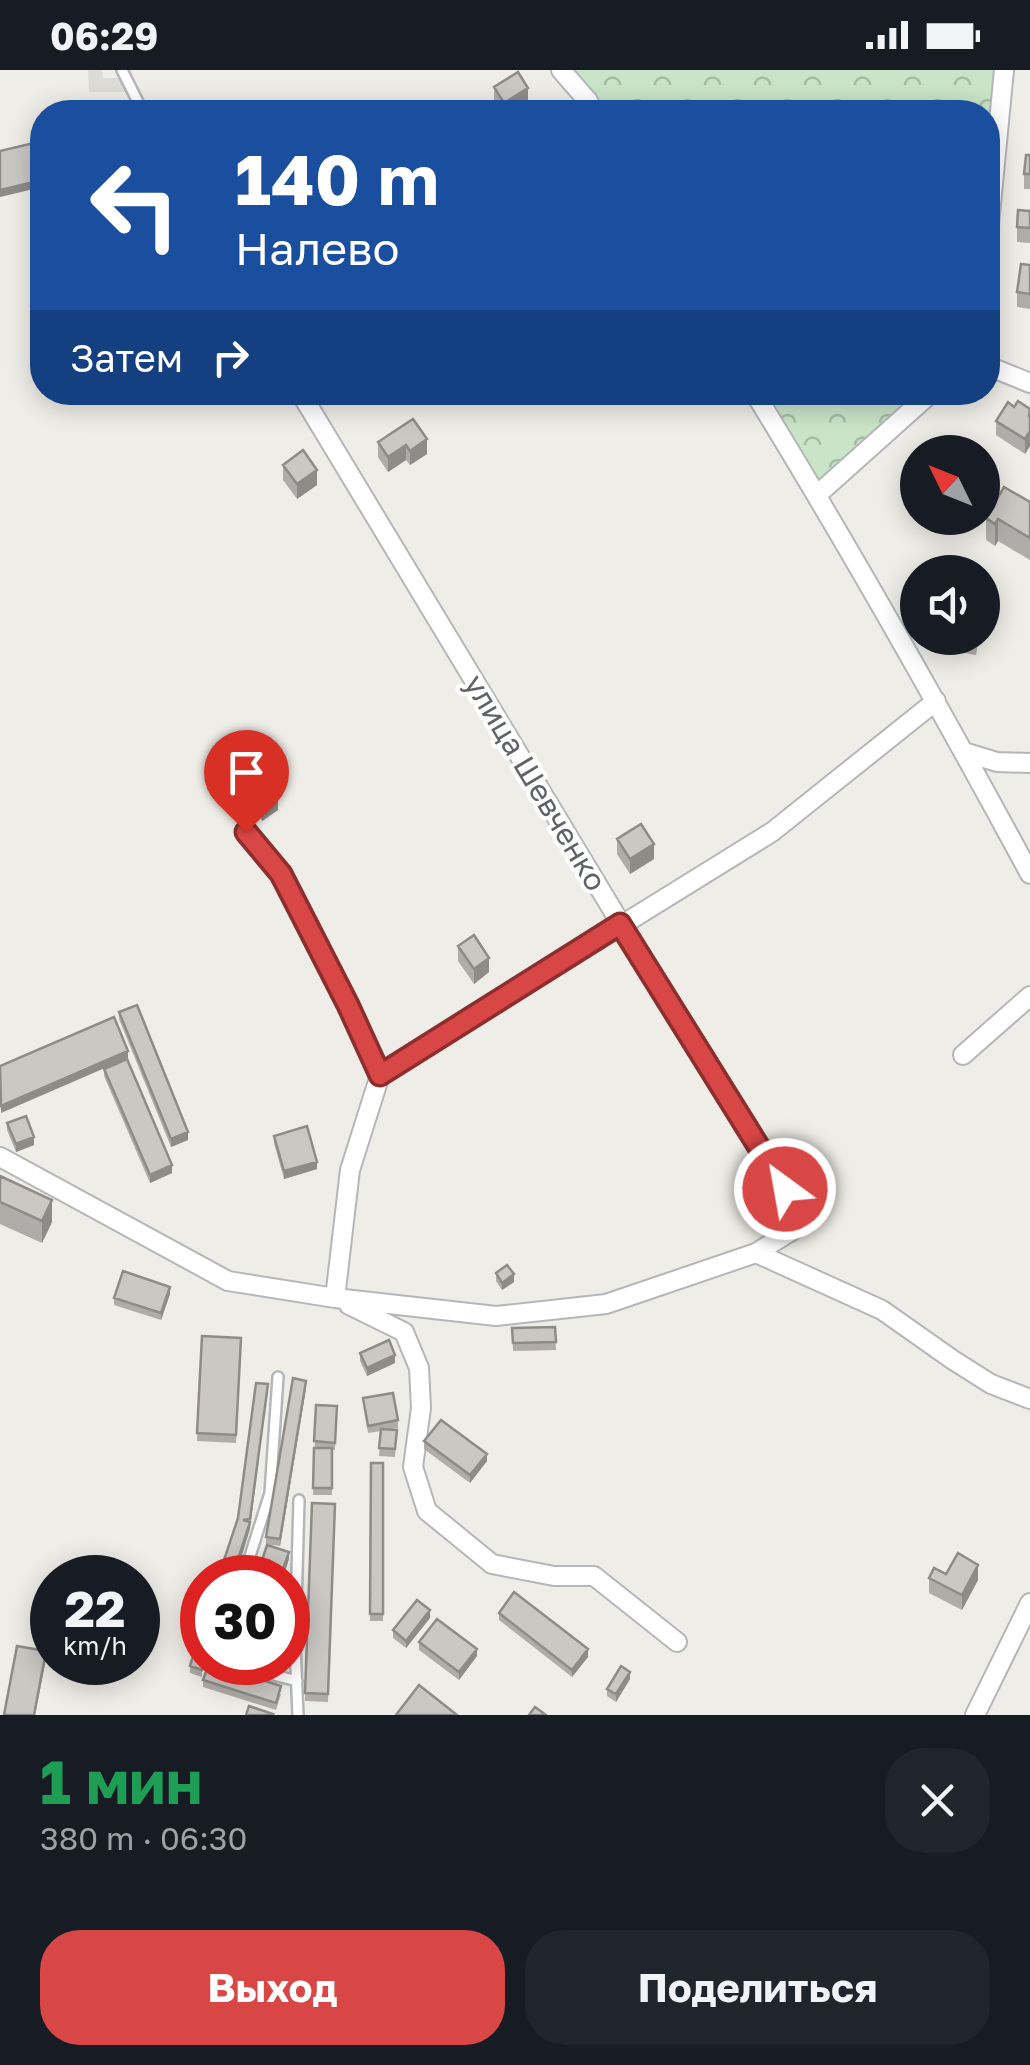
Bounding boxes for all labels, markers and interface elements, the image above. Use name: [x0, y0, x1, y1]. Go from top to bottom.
text: 06:29: [50, 13, 158, 58]
text: 140 m: [235, 136, 439, 220]
icon: left: [70, 140, 200, 270]
text: Налево: [235, 221, 399, 275]
icon: right: [203, 330, 258, 385]
text: Затем: [70, 335, 183, 380]
north arrow: [900, 435, 1000, 535]
map controls: [900, 435, 1000, 655]
button: sound: [900, 555, 1000, 655]
street label: улица Шевченко: [457, 668, 615, 897]
pin: [204, 730, 289, 833]
icon: arrive: [219, 745, 274, 800]
position arrow: [733, 1137, 837, 1241]
speed limit sign: 30: [180, 1555, 310, 1685]
text: 22: [64, 1578, 125, 1638]
text: km/h: [63, 1630, 127, 1661]
text: 1 мин: [40, 1745, 202, 1817]
button: close: [885, 1748, 990, 1853]
text: 380 m · 06:30: [40, 1819, 247, 1857]
button: Выход: [40, 1930, 505, 2045]
button: Поделиться: [525, 1930, 990, 2045]

